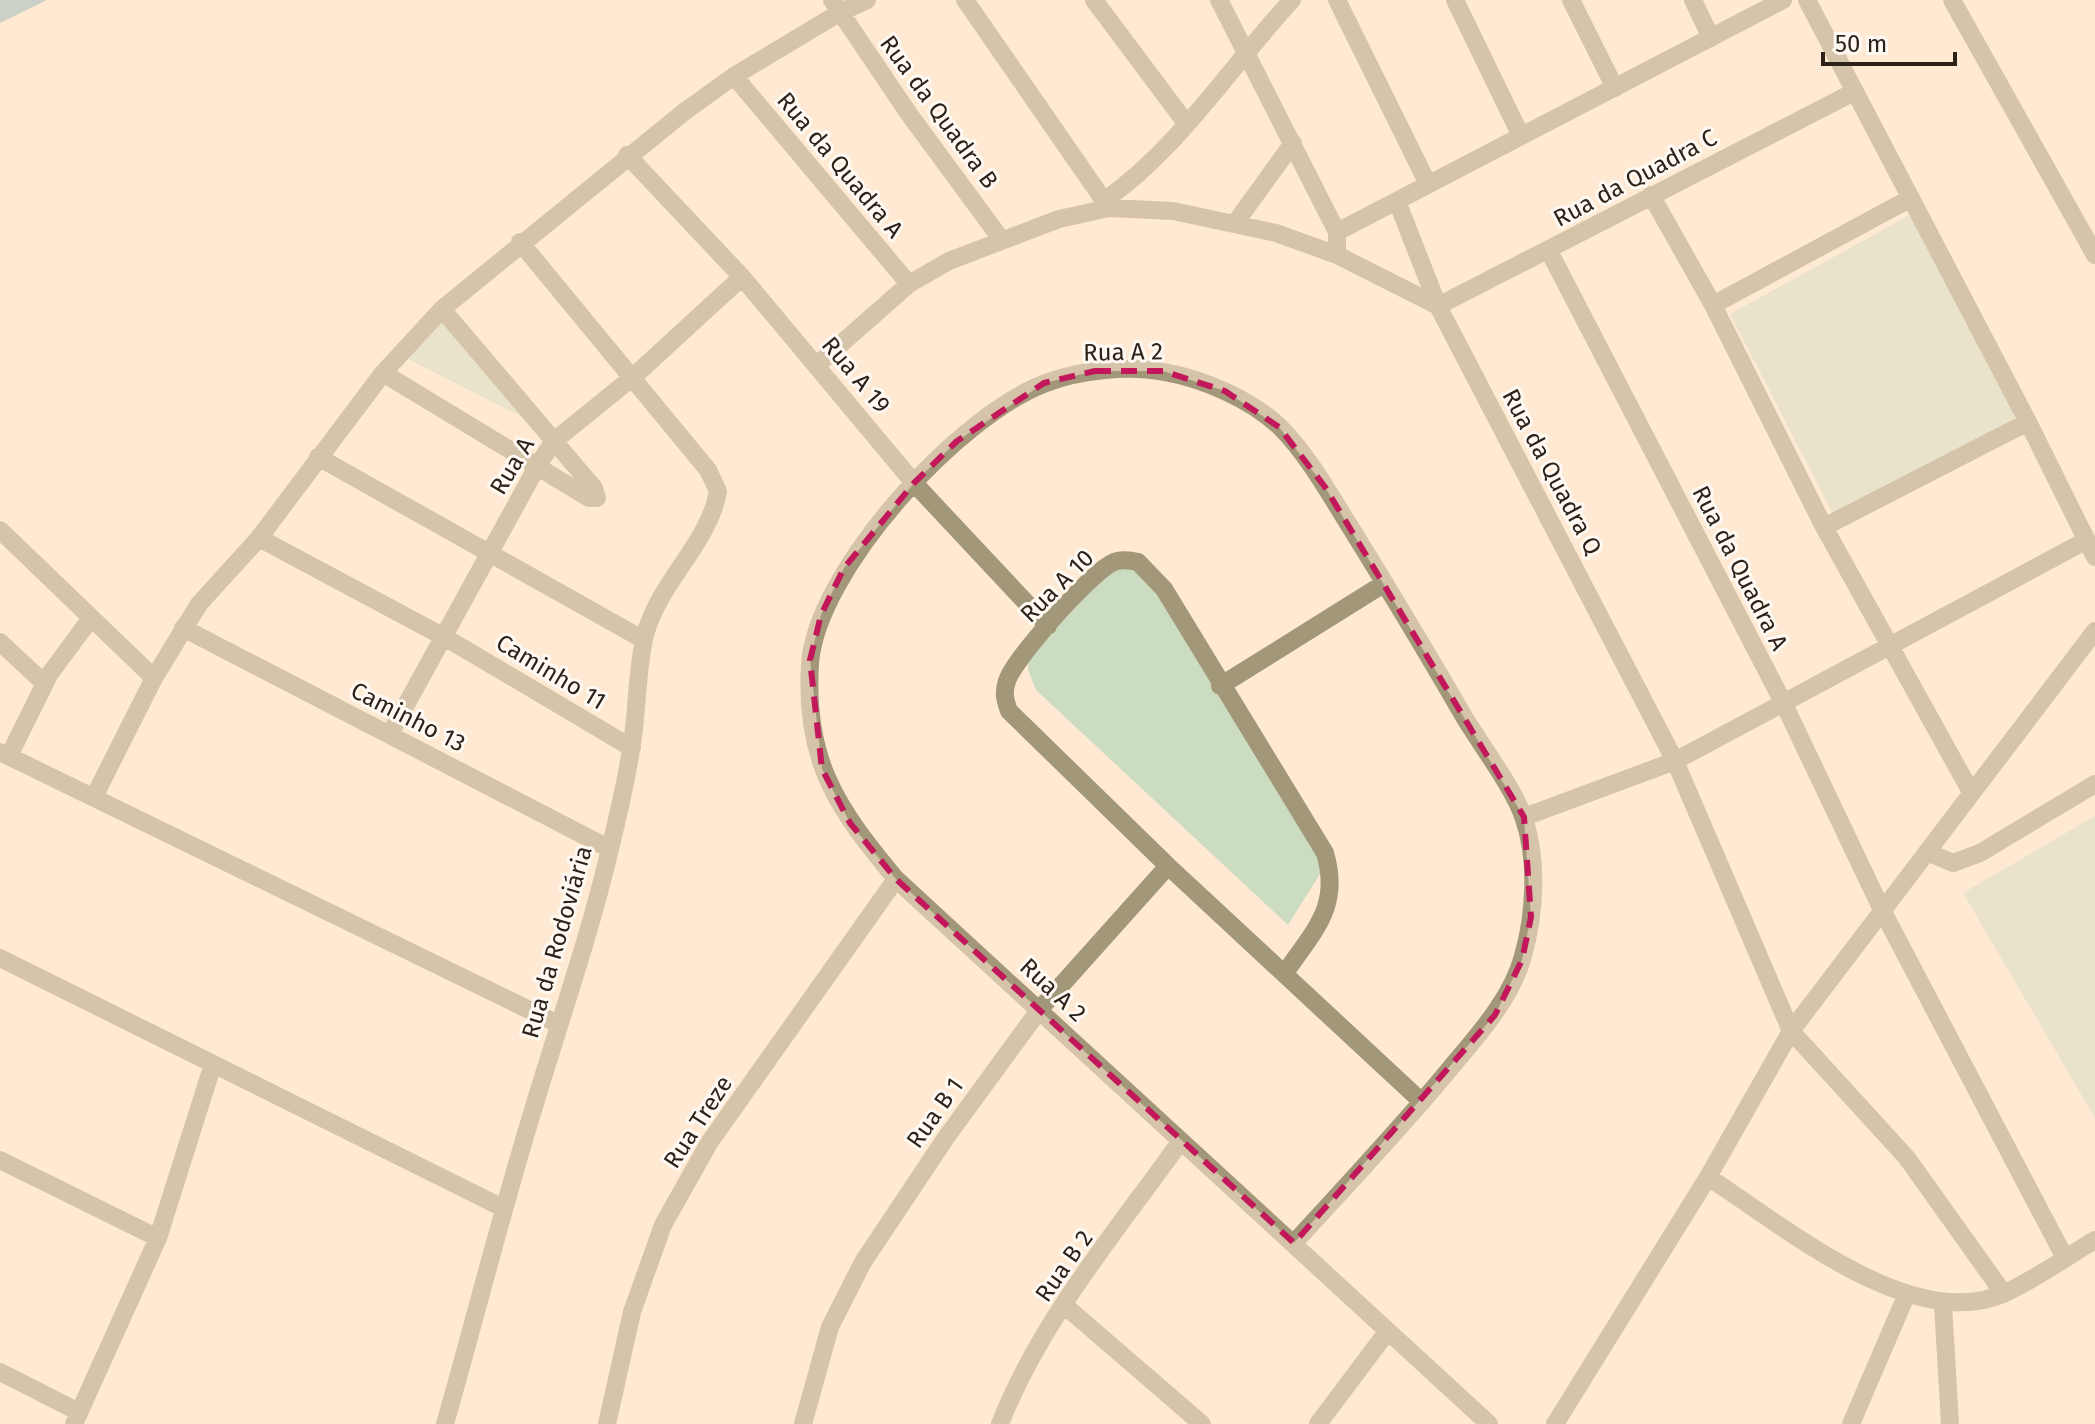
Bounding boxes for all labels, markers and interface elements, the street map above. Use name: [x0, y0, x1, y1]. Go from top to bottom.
scale bar: [1823, 16, 1955, 66]
street label: Rua da Quadra B: [874, 30, 1004, 194]
text: 50 m: [1835, 30, 1887, 58]
street label: Rua da Quadra A: [771, 87, 909, 244]
street label: Rua da Quadra C: [1549, 123, 1721, 233]
street label: Rua A 19: [816, 331, 896, 419]
street label: Rua A 2: [1083, 337, 1163, 367]
street label: Rua da Quadra Q: [1496, 384, 1608, 560]
street label: Rua A: [484, 432, 540, 500]
street label: Rua da Quadra A: [1686, 481, 1794, 655]
street label: Rua A 10: [1015, 544, 1099, 628]
street label: Caminho 11: [491, 628, 611, 716]
street label: Caminho 13: [346, 676, 470, 758]
street label: Rua da Rodoviária: [516, 843, 598, 1041]
street label: Rua A 2: [1014, 953, 1092, 1027]
street label: Rua Treze: [658, 1071, 738, 1173]
street label: Rua B 1: [901, 1073, 969, 1153]
street label: Rua B 2: [1029, 1225, 1099, 1307]

